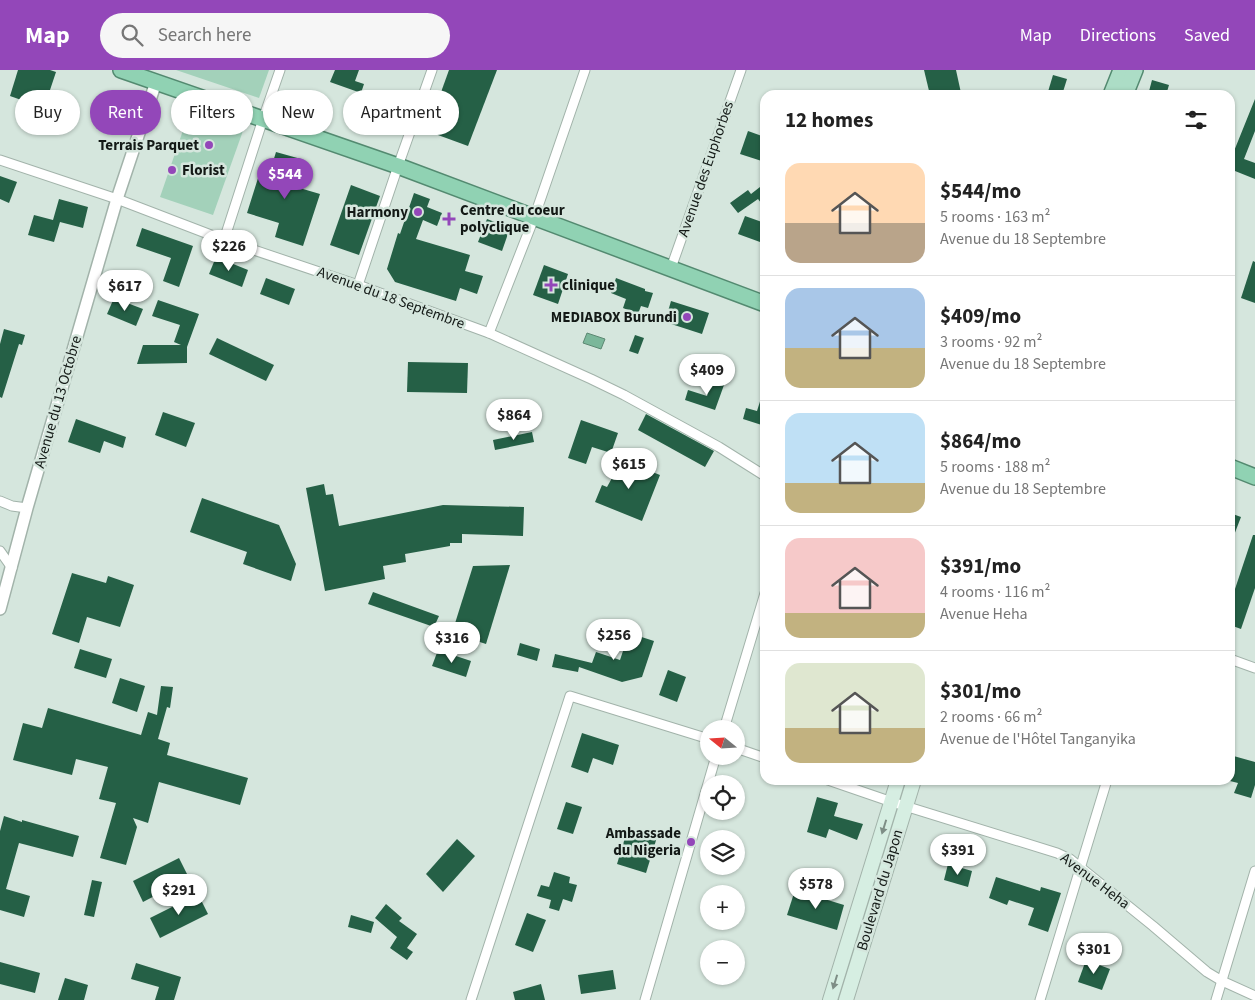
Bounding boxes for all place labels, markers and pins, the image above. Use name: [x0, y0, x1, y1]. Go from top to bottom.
place label: Terrais Parquet: [98, 135, 199, 156]
marker: Terrais Parquet: [203, 139, 215, 151]
pin: $544: [255, 158, 315, 200]
place label: Florist: [182, 160, 225, 181]
marker: Florist: [166, 164, 178, 176]
place label: Centre du coeur polyclique: [460, 200, 565, 238]
place label: Harmony: [346, 202, 408, 223]
marker: Harmony: [412, 206, 424, 218]
marker: Centre du coeur polyclique: [442, 212, 456, 226]
pin: $226: [199, 230, 259, 272]
pin: $617: [95, 270, 155, 312]
place label: clinique: [562, 275, 615, 296]
marker: clinique: [544, 278, 558, 292]
place label: MEDIABOX Burundi: [551, 307, 677, 328]
marker: MEDIABOX Burundi: [681, 311, 693, 323]
pin: $409: [677, 354, 737, 396]
pin: $864: [484, 398, 544, 441]
pin: $615: [599, 448, 659, 490]
pin: $256: [584, 618, 644, 661]
pin: $316: [422, 622, 482, 664]
place label: Ambassade du Nigeria: [605, 823, 681, 861]
pin: $391: [928, 834, 988, 876]
marker: Ambassade du Nigeria: [685, 836, 697, 848]
pin: $578: [786, 868, 846, 910]
pin: $291: [149, 874, 209, 916]
pin: $301: [1064, 932, 1124, 975]

